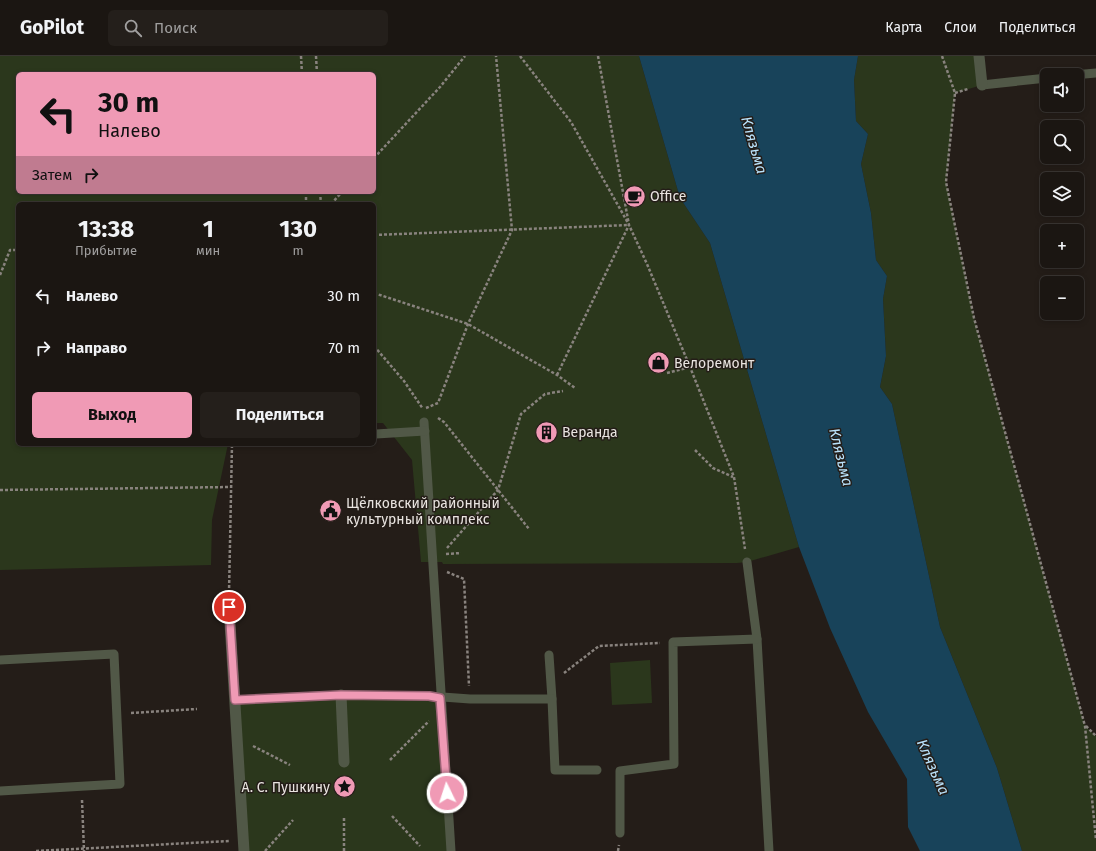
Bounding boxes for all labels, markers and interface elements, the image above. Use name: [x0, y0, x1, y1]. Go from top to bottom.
search box: [108, 10, 388, 46]
text: GoPilot: [20, 16, 84, 39]
icon: search: [122, 17, 144, 39]
text: Поиск: [154, 19, 197, 37]
text: Карта: [885, 19, 922, 36]
text: Слои: [944, 19, 977, 36]
text: Поделиться: [999, 19, 1076, 36]
map controls: [1040, 68, 1084, 320]
button: sound: [1040, 68, 1084, 112]
text: 30 m: [98, 86, 159, 119]
icon: left: [32, 88, 84, 140]
water label: Клязьма: [737, 114, 771, 176]
text: Налево: [98, 120, 161, 142]
button: search: [1040, 120, 1084, 164]
icon: right: [80, 164, 102, 186]
text: Затем: [32, 166, 72, 184]
button: layers: [1040, 172, 1084, 216]
cafe icon: Office: [622, 183, 648, 209]
place label: Office: [650, 188, 686, 205]
text: 13:38: [78, 215, 134, 243]
text: 1: [203, 215, 214, 243]
text: 130: [279, 215, 317, 243]
button: +: [1040, 224, 1084, 268]
text: Прибытие: [75, 243, 137, 258]
text: мин: [196, 243, 220, 258]
text: m: [293, 243, 304, 258]
button: −: [1040, 276, 1084, 320]
icon: left: [32, 285, 54, 307]
text: Налево: [66, 287, 118, 305]
text: 30 m: [327, 287, 360, 305]
icon: right: [32, 337, 54, 359]
text: Направо: [66, 339, 127, 357]
text: 70 m: [328, 339, 360, 357]
shop icon: Велоремонт: [646, 350, 672, 376]
place label: Велоремонт: [674, 355, 755, 372]
button: Выход: [32, 392, 192, 438]
button: Поделиться: [200, 392, 360, 438]
building icon: Веранда: [534, 419, 560, 445]
place label: Веранда: [562, 424, 618, 441]
water label: Клязьма: [825, 426, 857, 488]
place label: Щёлковский районный культурный комплекс: [346, 495, 500, 528]
public building icon: Щёлковский районный культурный комплекс: [317, 498, 343, 524]
pin: [212, 590, 246, 624]
icon: arrive: [218, 596, 240, 618]
water label: Клязьма: [913, 736, 953, 798]
position arrow: [426, 772, 468, 814]
place icon: А. С. Пушкину: [332, 774, 358, 800]
place label: А. С. Пушкину: [242, 779, 330, 796]

